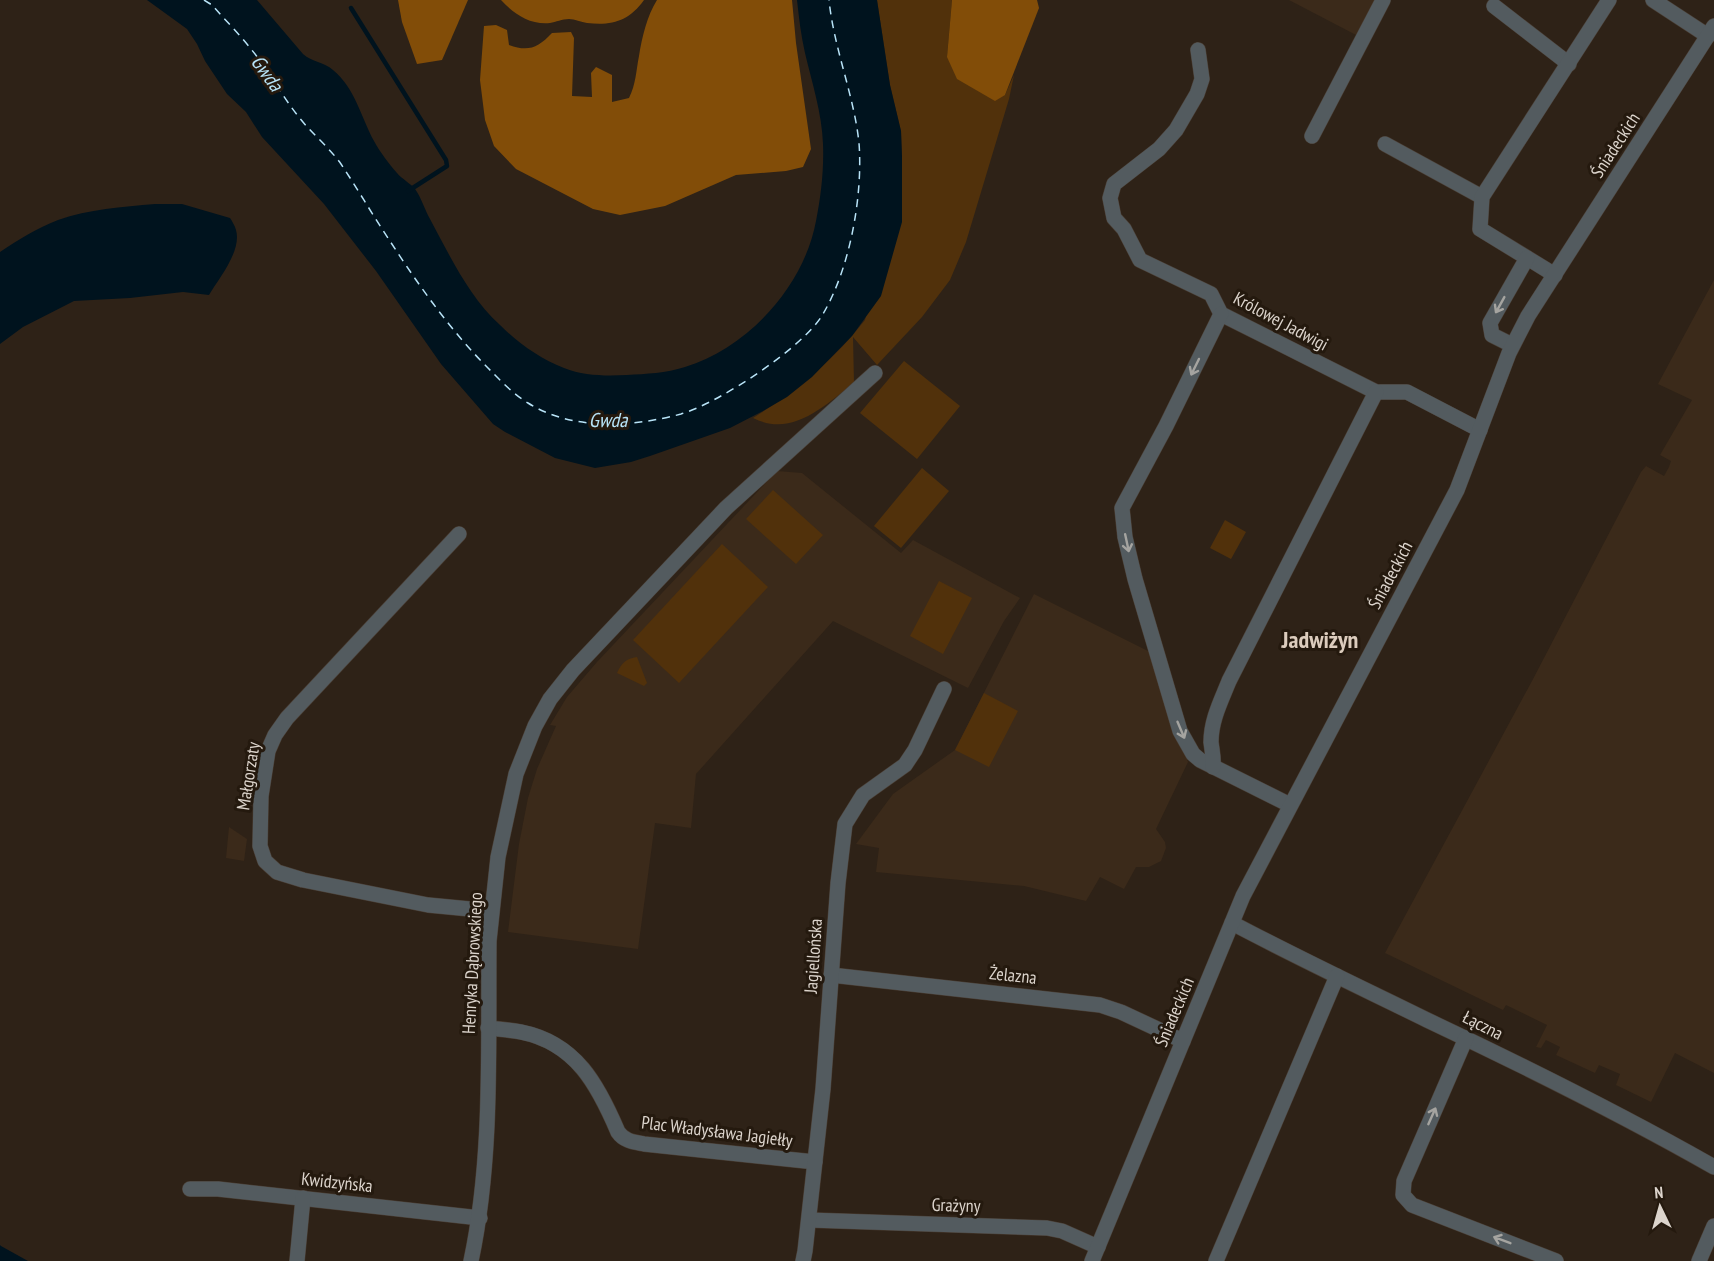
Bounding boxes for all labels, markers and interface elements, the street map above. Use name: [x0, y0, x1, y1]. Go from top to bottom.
water label: Gwda: [245, 50, 289, 97]
street label: Śniadeckich: [1585, 108, 1645, 182]
street label: Królowej Jadwigi: [1230, 286, 1332, 356]
one-way arrow: [1494, 296, 1505, 314]
one-way arrow: [1189, 357, 1201, 375]
water label: Gwda: [589, 407, 628, 433]
one-way arrow: [1121, 533, 1133, 552]
street label: Śniadeckich: [1363, 537, 1417, 613]
district label: Jadwiżyn: [1281, 624, 1358, 655]
one-way arrow: [1176, 721, 1187, 739]
street label: Małgorzaty: [231, 740, 265, 812]
street label: Henryka Dąbrowskiego: [457, 891, 487, 1035]
street label: Jagiellońska: [799, 918, 827, 995]
street label: Żelazna: [988, 961, 1038, 989]
street label: Śniadeckich: [1149, 974, 1199, 1050]
street label: Łączna: [1459, 1005, 1507, 1045]
one-way arrow: [1427, 1107, 1439, 1125]
street label: Plac Władysława Jagiełły: [640, 1110, 794, 1152]
street label: Kwidzyńska: [300, 1167, 374, 1197]
north arrow: [1630, 1177, 1690, 1237]
text: N: [1654, 1182, 1664, 1202]
street label: Grażyny: [931, 1193, 981, 1217]
one-way arrow: [1493, 1234, 1512, 1245]

